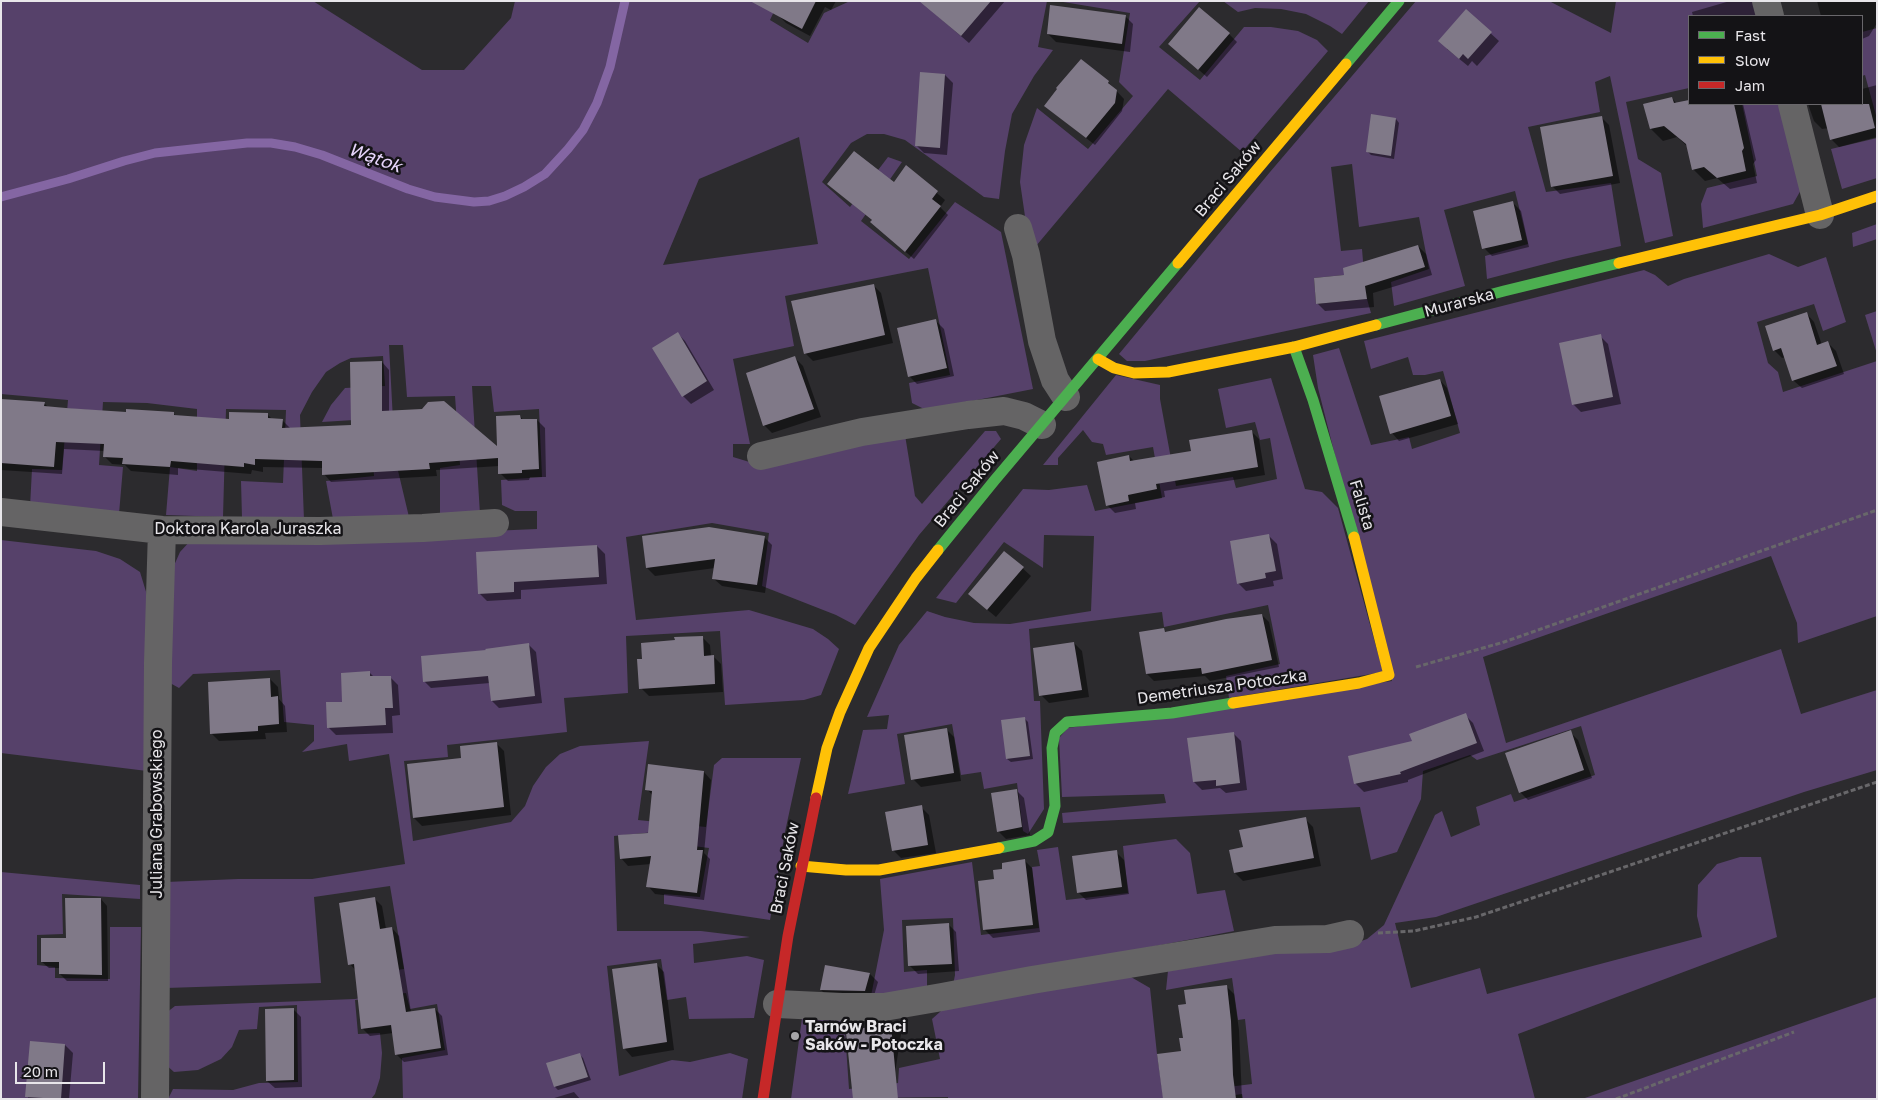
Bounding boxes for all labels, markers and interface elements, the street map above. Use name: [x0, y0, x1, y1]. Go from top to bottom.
legend: [1688, 15, 1863, 105]
text: Fast: [1735, 26, 1766, 44]
text: Slow: [1735, 51, 1770, 69]
text: Jam: [1735, 76, 1765, 94]
street label: Braci Saków: [1191, 137, 1265, 221]
water label: Wątok: [346, 138, 404, 178]
street label: Murarska: [1422, 285, 1496, 321]
street label: Braci Saków: [930, 447, 1004, 531]
street label: Falista: [1345, 478, 1379, 532]
street label: Doktora Karola Juraszka: [154, 519, 342, 539]
street label: Demetriusza Potoczka: [1136, 666, 1308, 708]
street label: Juliana Grabowskiego: [147, 729, 167, 899]
street label: Braci Saków: [767, 820, 803, 916]
place label: Tarnów Braci Saków - Potoczka: [805, 1017, 943, 1055]
marker: Tarnów Braci Saków - Potoczka: [789, 1030, 801, 1042]
scale bar: [18, 1052, 108, 1084]
text: 20 m: [23, 1062, 58, 1080]

